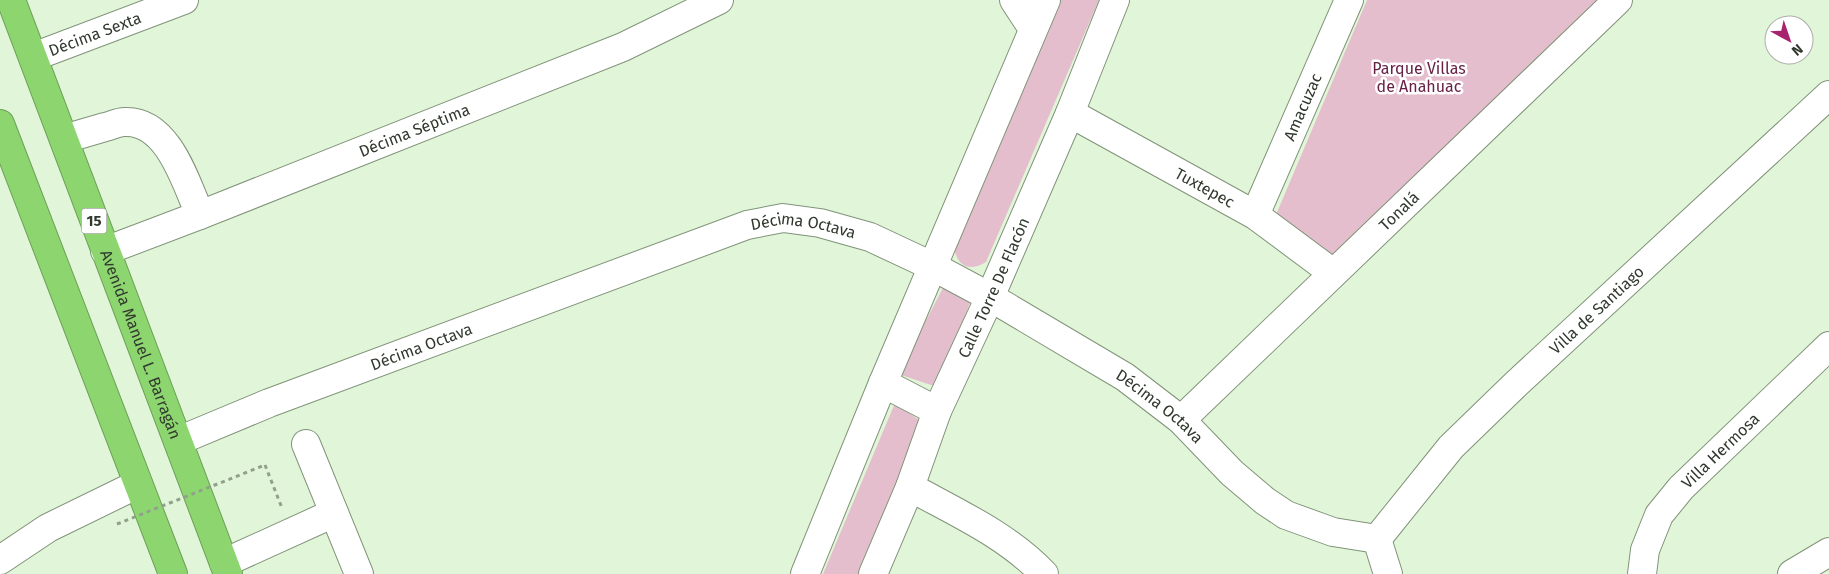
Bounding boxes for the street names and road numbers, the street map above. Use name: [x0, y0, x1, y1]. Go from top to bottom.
street label: Décima Sexta: [46, 8, 144, 60]
street label: Amacuzac: [1280, 70, 1326, 144]
street label: Décima Séptima: [356, 100, 472, 161]
street label: Tuxtepec: [1172, 164, 1238, 212]
street label: Tonalá: [1375, 188, 1423, 235]
road number: 15: [82, 208, 106, 234]
street label: Décima Octava: [749, 209, 858, 243]
street label: Calle Torre De Flacón: [954, 215, 1033, 361]
street label: Avenida Manuel L. Barragán: [96, 247, 185, 442]
street label: Villa de Santiago: [1546, 262, 1648, 358]
street label: Décima Octava: [368, 319, 475, 374]
street label: Décima Octava: [1113, 365, 1207, 447]
street label: Villa Hermosa: [1678, 409, 1763, 492]

